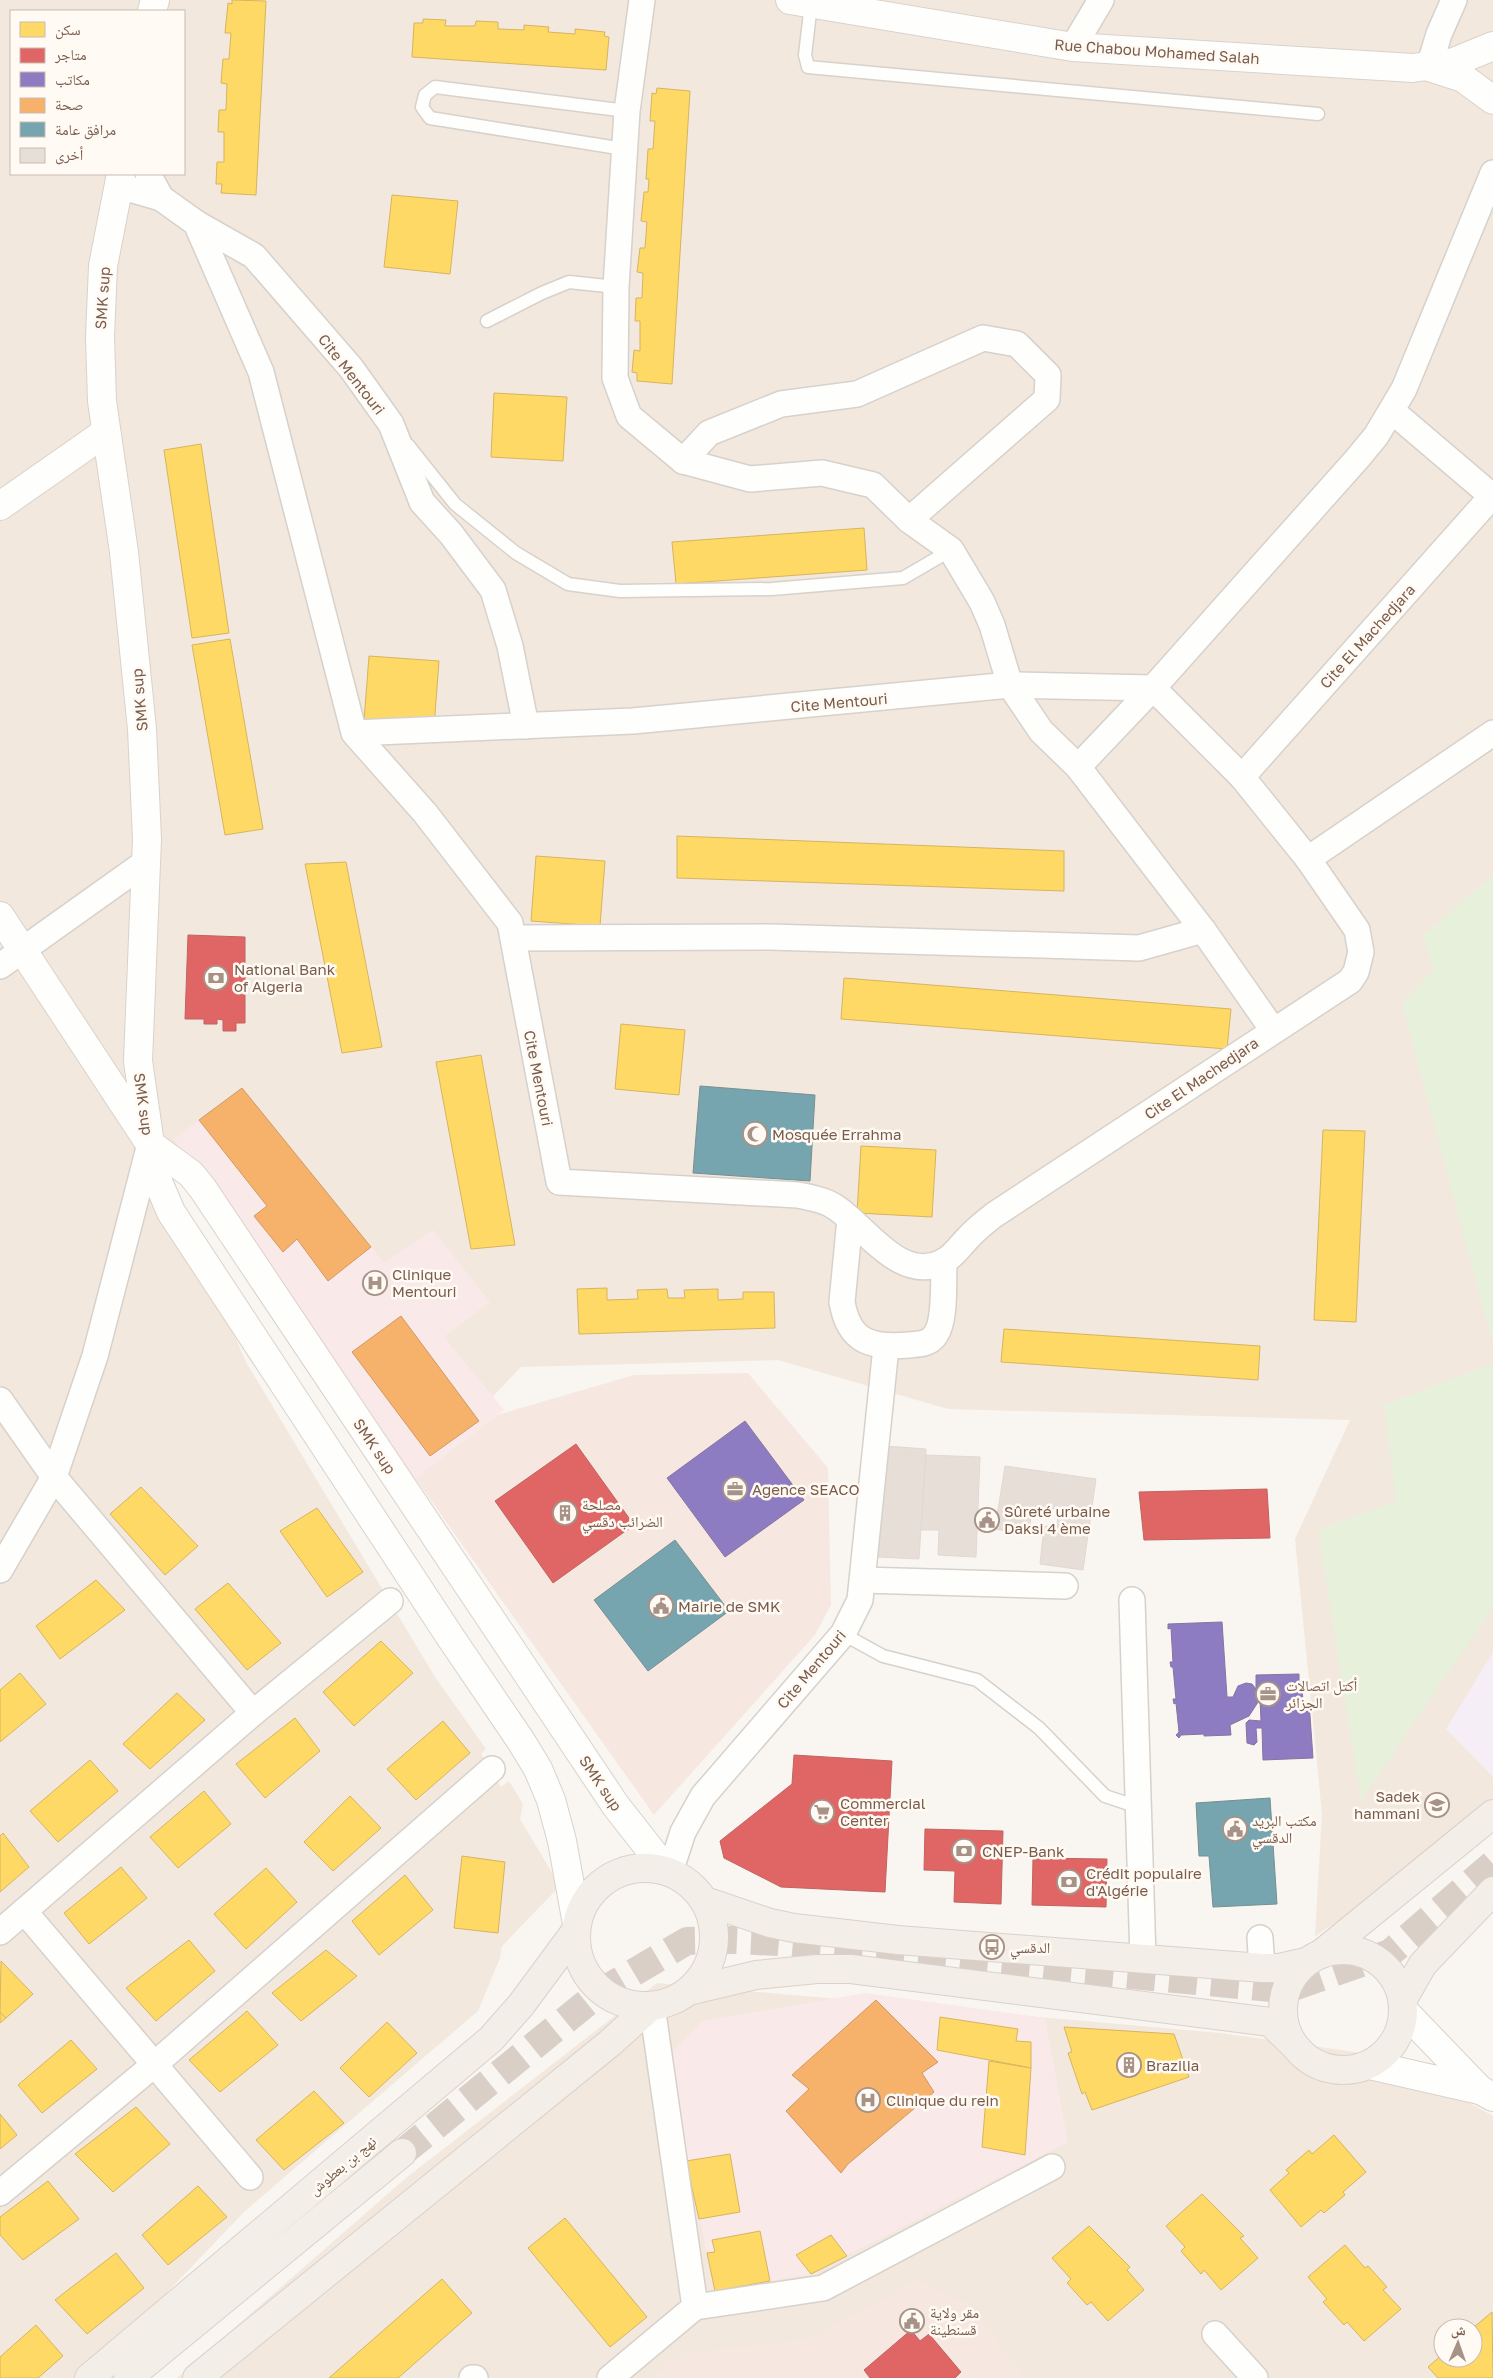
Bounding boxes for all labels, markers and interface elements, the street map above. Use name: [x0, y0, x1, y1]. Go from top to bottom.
legend: [10, 10, 185, 175]
text: سكن: [55, 20, 81, 40]
street label: Rue Chabou Mohamed Salah: [1054, 35, 1260, 67]
text: متاجر: [54, 45, 87, 64]
text: مكاتب: [55, 70, 90, 88]
text: صحة: [55, 95, 84, 113]
text: مرافق عامة: [55, 120, 116, 140]
text: أخرى: [55, 145, 84, 165]
street label: SMK sup: [91, 266, 113, 330]
street label: Cite Mentouri: [315, 330, 389, 418]
street label: Cite El Machedjara: [1316, 580, 1418, 692]
street label: SMK sup: [127, 668, 151, 732]
street label: Cite Mentouri: [790, 689, 888, 715]
place label: National Bank of Algeria: [234, 960, 336, 995]
bank icon: National Bank of Algeria: [203, 965, 229, 991]
street label: Cite Mentouri: [521, 1029, 557, 1127]
street label: Cite El Machedjara: [1141, 1033, 1261, 1123]
street label: SMK sup: [131, 1072, 157, 1136]
mosque icon: Mosquée Errahma: [742, 1121, 768, 1147]
place label: Mosquée Errahma: [772, 1125, 901, 1143]
place label: Clinique Mentouri: [392, 1265, 457, 1300]
hospital icon: Clinique Mentouri: [362, 1270, 388, 1296]
street label: SMK sup: [350, 1415, 400, 1477]
office icon: Agence SEACO: [722, 1476, 748, 1502]
place label: Agence SEACO: [752, 1480, 859, 1498]
place label: مصلحة الضرائب دقسي: [582, 1495, 663, 1534]
building icon: مصلحة الضرائب دقسي: [552, 1500, 578, 1526]
place label: Sûreté urbaine Daksi 4 ème: [1004, 1502, 1110, 1537]
public building icon: Sûreté urbaine Daksi 4 ème: [974, 1507, 1000, 1533]
public building icon: Mairie de SMK: [648, 1593, 674, 1619]
place label: Mairie de SMK: [678, 1597, 780, 1615]
street label: Cite Mentouri: [773, 1626, 849, 1712]
place label: أكتل اتصالات الجزائر: [1285, 1676, 1357, 1712]
office icon: أكتل اتصالات الجزائر: [1255, 1681, 1281, 1707]
street label: SMK sup: [576, 1752, 626, 1814]
place label: Sadek hammani: [1354, 1787, 1421, 1822]
school or university icon: Sadek hammani: [1424, 1792, 1450, 1818]
place label: Commercial Center: [840, 1794, 926, 1829]
supermarket icon: Commercial Center: [809, 1799, 835, 1825]
place label: مكتب البريد الدقسي: [1252, 1811, 1317, 1850]
public building icon: مكتب البريد الدقسي: [1222, 1816, 1248, 1842]
bank icon: CNEP-Bank: [951, 1838, 977, 1864]
place label: CNEP-Bank: [982, 1842, 1065, 1860]
place label: Crédit populaire d'Algérie: [1086, 1864, 1202, 1899]
bank icon: Crédit populaire d'Algérie: [1056, 1869, 1082, 1895]
bus stop icon: الدقسي: [979, 1934, 1005, 1960]
place label: الدقسي: [1010, 1938, 1050, 1960]
building icon: Brazilia: [1116, 2052, 1142, 2078]
place label: Brazilia: [1146, 2056, 1199, 2074]
hospital icon: Clinique du rein: [855, 2087, 881, 2113]
place label: Clinique du rein: [886, 2091, 999, 2109]
street label: نهج بن بعطوش: [305, 2132, 381, 2200]
place label: مقر ولاية قسنطينة: [930, 2303, 979, 2338]
public building icon: مقر ولاية قسنطينة: [899, 2308, 925, 2334]
north arrow: [1433, 2318, 1483, 2368]
text: ش: [1451, 2321, 1466, 2339]

